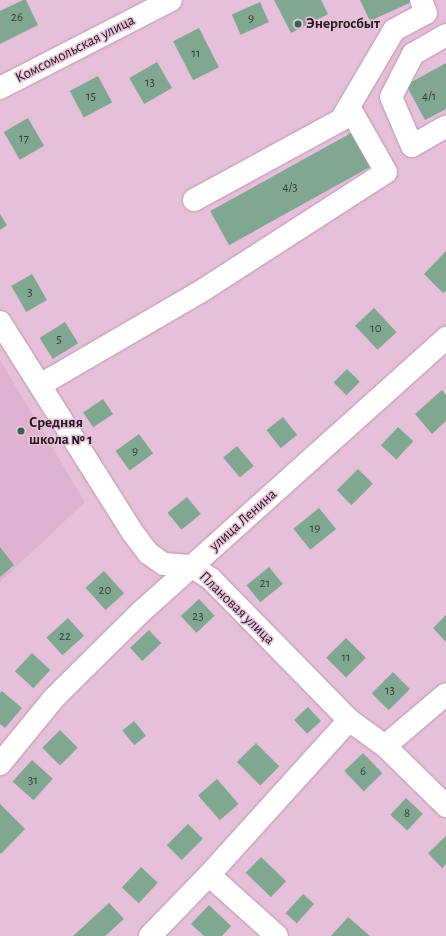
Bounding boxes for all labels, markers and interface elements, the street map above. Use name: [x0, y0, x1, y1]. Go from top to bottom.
house number: 26: [11, 10, 23, 26]
street label: Комсомольская улица: [12, 11, 138, 87]
house number: 9: [248, 11, 254, 27]
place label: Энергосбыт: [306, 15, 380, 33]
marker: Энергосбыт: [293, 19, 303, 29]
house number: 11: [192, 46, 200, 62]
house number: 13: [145, 75, 155, 91]
house number: 15: [86, 89, 96, 105]
house number: 4/1: [422, 89, 436, 105]
house number: 17: [19, 131, 29, 147]
house number: 4/3: [282, 180, 298, 196]
house number: 3: [27, 285, 33, 301]
house number: 10: [370, 321, 382, 337]
house number: 5: [56, 332, 62, 348]
place label: Средняя школа № 1: [29, 413, 93, 448]
marker: Средняя школа № 1: [16, 426, 26, 436]
house number: 9: [132, 444, 138, 460]
street label: улица Ленина: [206, 485, 280, 555]
house number: 19: [310, 521, 320, 537]
street label: Плановая улица: [196, 568, 278, 648]
house number: 21: [260, 576, 270, 592]
house number: 20: [99, 583, 111, 599]
house number: 23: [192, 609, 204, 625]
house number: 22: [59, 629, 71, 645]
house number: 11: [342, 650, 350, 666]
house number: 13: [385, 683, 395, 699]
house number: 6: [360, 764, 366, 780]
house number: 31: [28, 773, 38, 789]
house number: 8: [404, 806, 410, 822]

